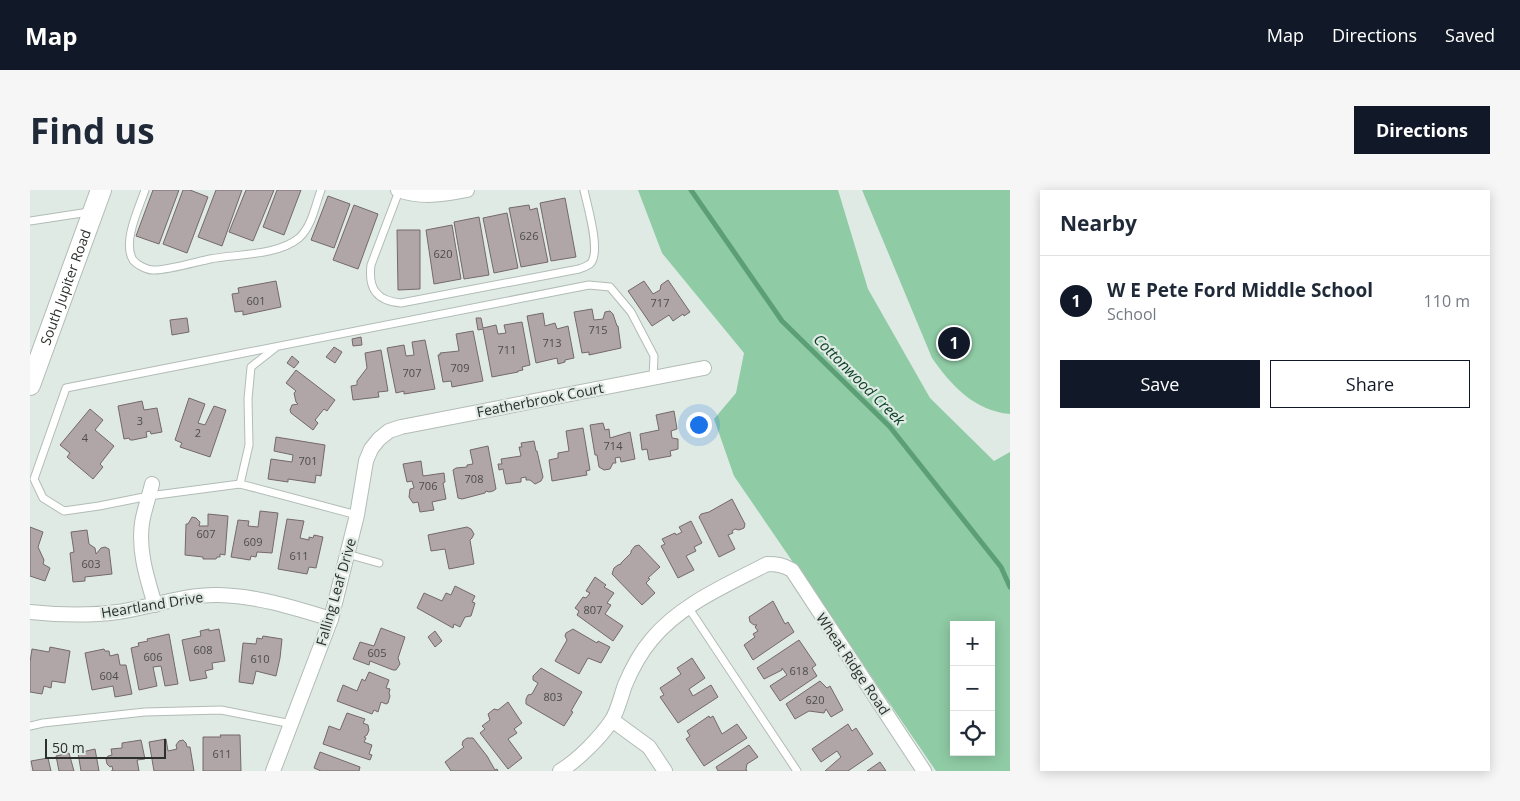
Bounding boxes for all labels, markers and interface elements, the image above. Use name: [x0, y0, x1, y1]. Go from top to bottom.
text: Map: [25, 19, 77, 52]
text: Map: [1267, 23, 1304, 47]
text: Directions: [1332, 23, 1417, 47]
text: Saved: [1445, 23, 1495, 47]
button: Directions: [1354, 106, 1490, 154]
text: Find us: [30, 107, 155, 154]
text: Nearby: [1060, 209, 1137, 237]
street label: South Jupiter Road: [35, 226, 95, 348]
house number: 626: [520, 228, 538, 243]
house number: 620: [434, 246, 452, 261]
text: W E Pete Ford Middle School: [1107, 277, 1373, 303]
text: 1: [1071, 290, 1081, 312]
text: 110 m: [1424, 290, 1470, 312]
house number: 601: [247, 293, 265, 308]
house number: 717: [651, 295, 669, 310]
text: School: [1107, 303, 1157, 325]
house number: 715: [589, 322, 607, 337]
pin: 1: [938, 324, 970, 362]
water label: Cottonwood Creek: [810, 329, 910, 430]
house number: 713: [543, 335, 561, 350]
house number: 711: [498, 342, 516, 357]
house number: 709: [451, 360, 469, 375]
button: Save: [1060, 360, 1260, 408]
button: Share: [1270, 360, 1470, 408]
house number: 707: [403, 365, 421, 380]
street label: Featherbrook Court: [475, 378, 605, 421]
your location: [686, 412, 712, 438]
house number: 3: [137, 413, 143, 428]
house number: 2: [195, 425, 201, 440]
house number: 4: [82, 430, 89, 445]
house number: 714: [604, 438, 623, 453]
house number: 701: [299, 453, 317, 468]
house number: 708: [465, 471, 483, 486]
house number: 706: [419, 478, 437, 493]
house number: 607: [197, 526, 215, 541]
house number: 609: [244, 534, 262, 549]
street label: Falling Leaf Drive: [311, 536, 360, 648]
house number: 611: [290, 548, 308, 563]
house number: 603: [82, 556, 100, 571]
street label: Heartland Drive: [100, 587, 204, 622]
house number: 807: [584, 602, 602, 617]
street label: Wheat Ridge Road: [812, 609, 895, 718]
map controls: [950, 621, 995, 756]
button: +: [950, 621, 995, 666]
house number: 608: [194, 642, 212, 657]
house number: 605: [368, 645, 386, 660]
house number: 606: [144, 649, 162, 664]
house number: 610: [251, 651, 269, 666]
house number: 618: [790, 663, 808, 678]
button: −: [950, 666, 995, 711]
house number: 604: [100, 668, 119, 683]
house number: 803: [544, 689, 562, 704]
house number: 620: [806, 692, 824, 707]
button: locate: [950, 711, 995, 756]
scale bar: [45, 736, 166, 759]
text: 50 m: [52, 738, 85, 757]
house number: 611: [213, 746, 231, 761]

